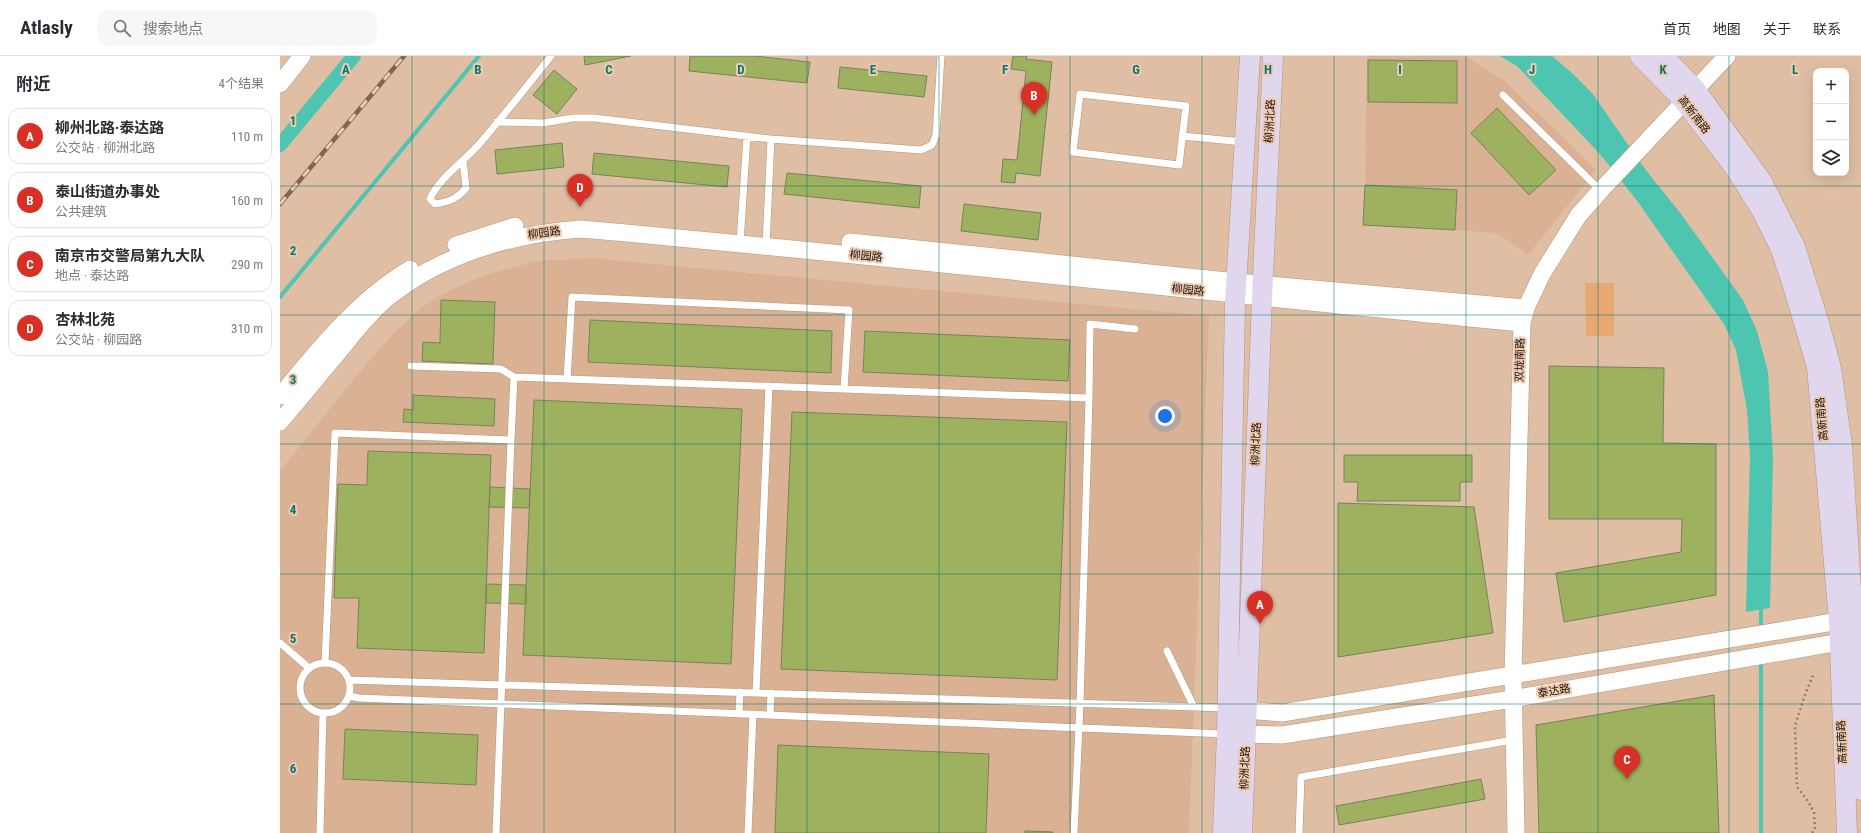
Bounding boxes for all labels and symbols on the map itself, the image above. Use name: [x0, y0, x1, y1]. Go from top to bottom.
text: A: [342, 62, 350, 77]
text: B: [474, 62, 482, 77]
text: C: [605, 62, 613, 77]
text: D: [737, 62, 745, 77]
text: E: [870, 62, 877, 77]
text: F: [1002, 62, 1008, 77]
text: G: [1132, 62, 1140, 77]
text: H: [1264, 62, 1272, 77]
text: I: [1398, 62, 1402, 77]
text: J: [1529, 62, 1535, 77]
text: K: [1659, 62, 1667, 77]
text: L: [1792, 62, 1798, 77]
pin: B: [1021, 82, 1047, 115]
street label: 高新南路: [1675, 94, 1713, 136]
street label: 柳洲北路: [1262, 99, 1278, 143]
text: 1: [290, 113, 296, 128]
pin: D: [567, 174, 593, 207]
street label: 柳园路: [527, 224, 561, 242]
text: 2: [290, 243, 297, 258]
street label: 柳园路: [849, 248, 883, 264]
street label: 柳园路: [1171, 282, 1205, 298]
street label: 双垅南路: [1513, 338, 1527, 382]
text: 3: [290, 372, 296, 387]
street label: 高新南路: [1814, 397, 1830, 441]
your location: [1155, 406, 1175, 426]
street label: 柳洲北路: [1249, 422, 1263, 466]
text: 4: [290, 502, 297, 517]
pin: A: [1247, 591, 1273, 624]
text: 5: [290, 631, 297, 646]
street label: 泰达路: [1537, 682, 1571, 700]
street label: 高新南路: [1835, 720, 1849, 764]
street label: 柳洲北路: [1238, 746, 1252, 790]
pin: C: [1614, 746, 1640, 779]
text: 6: [290, 761, 297, 776]

